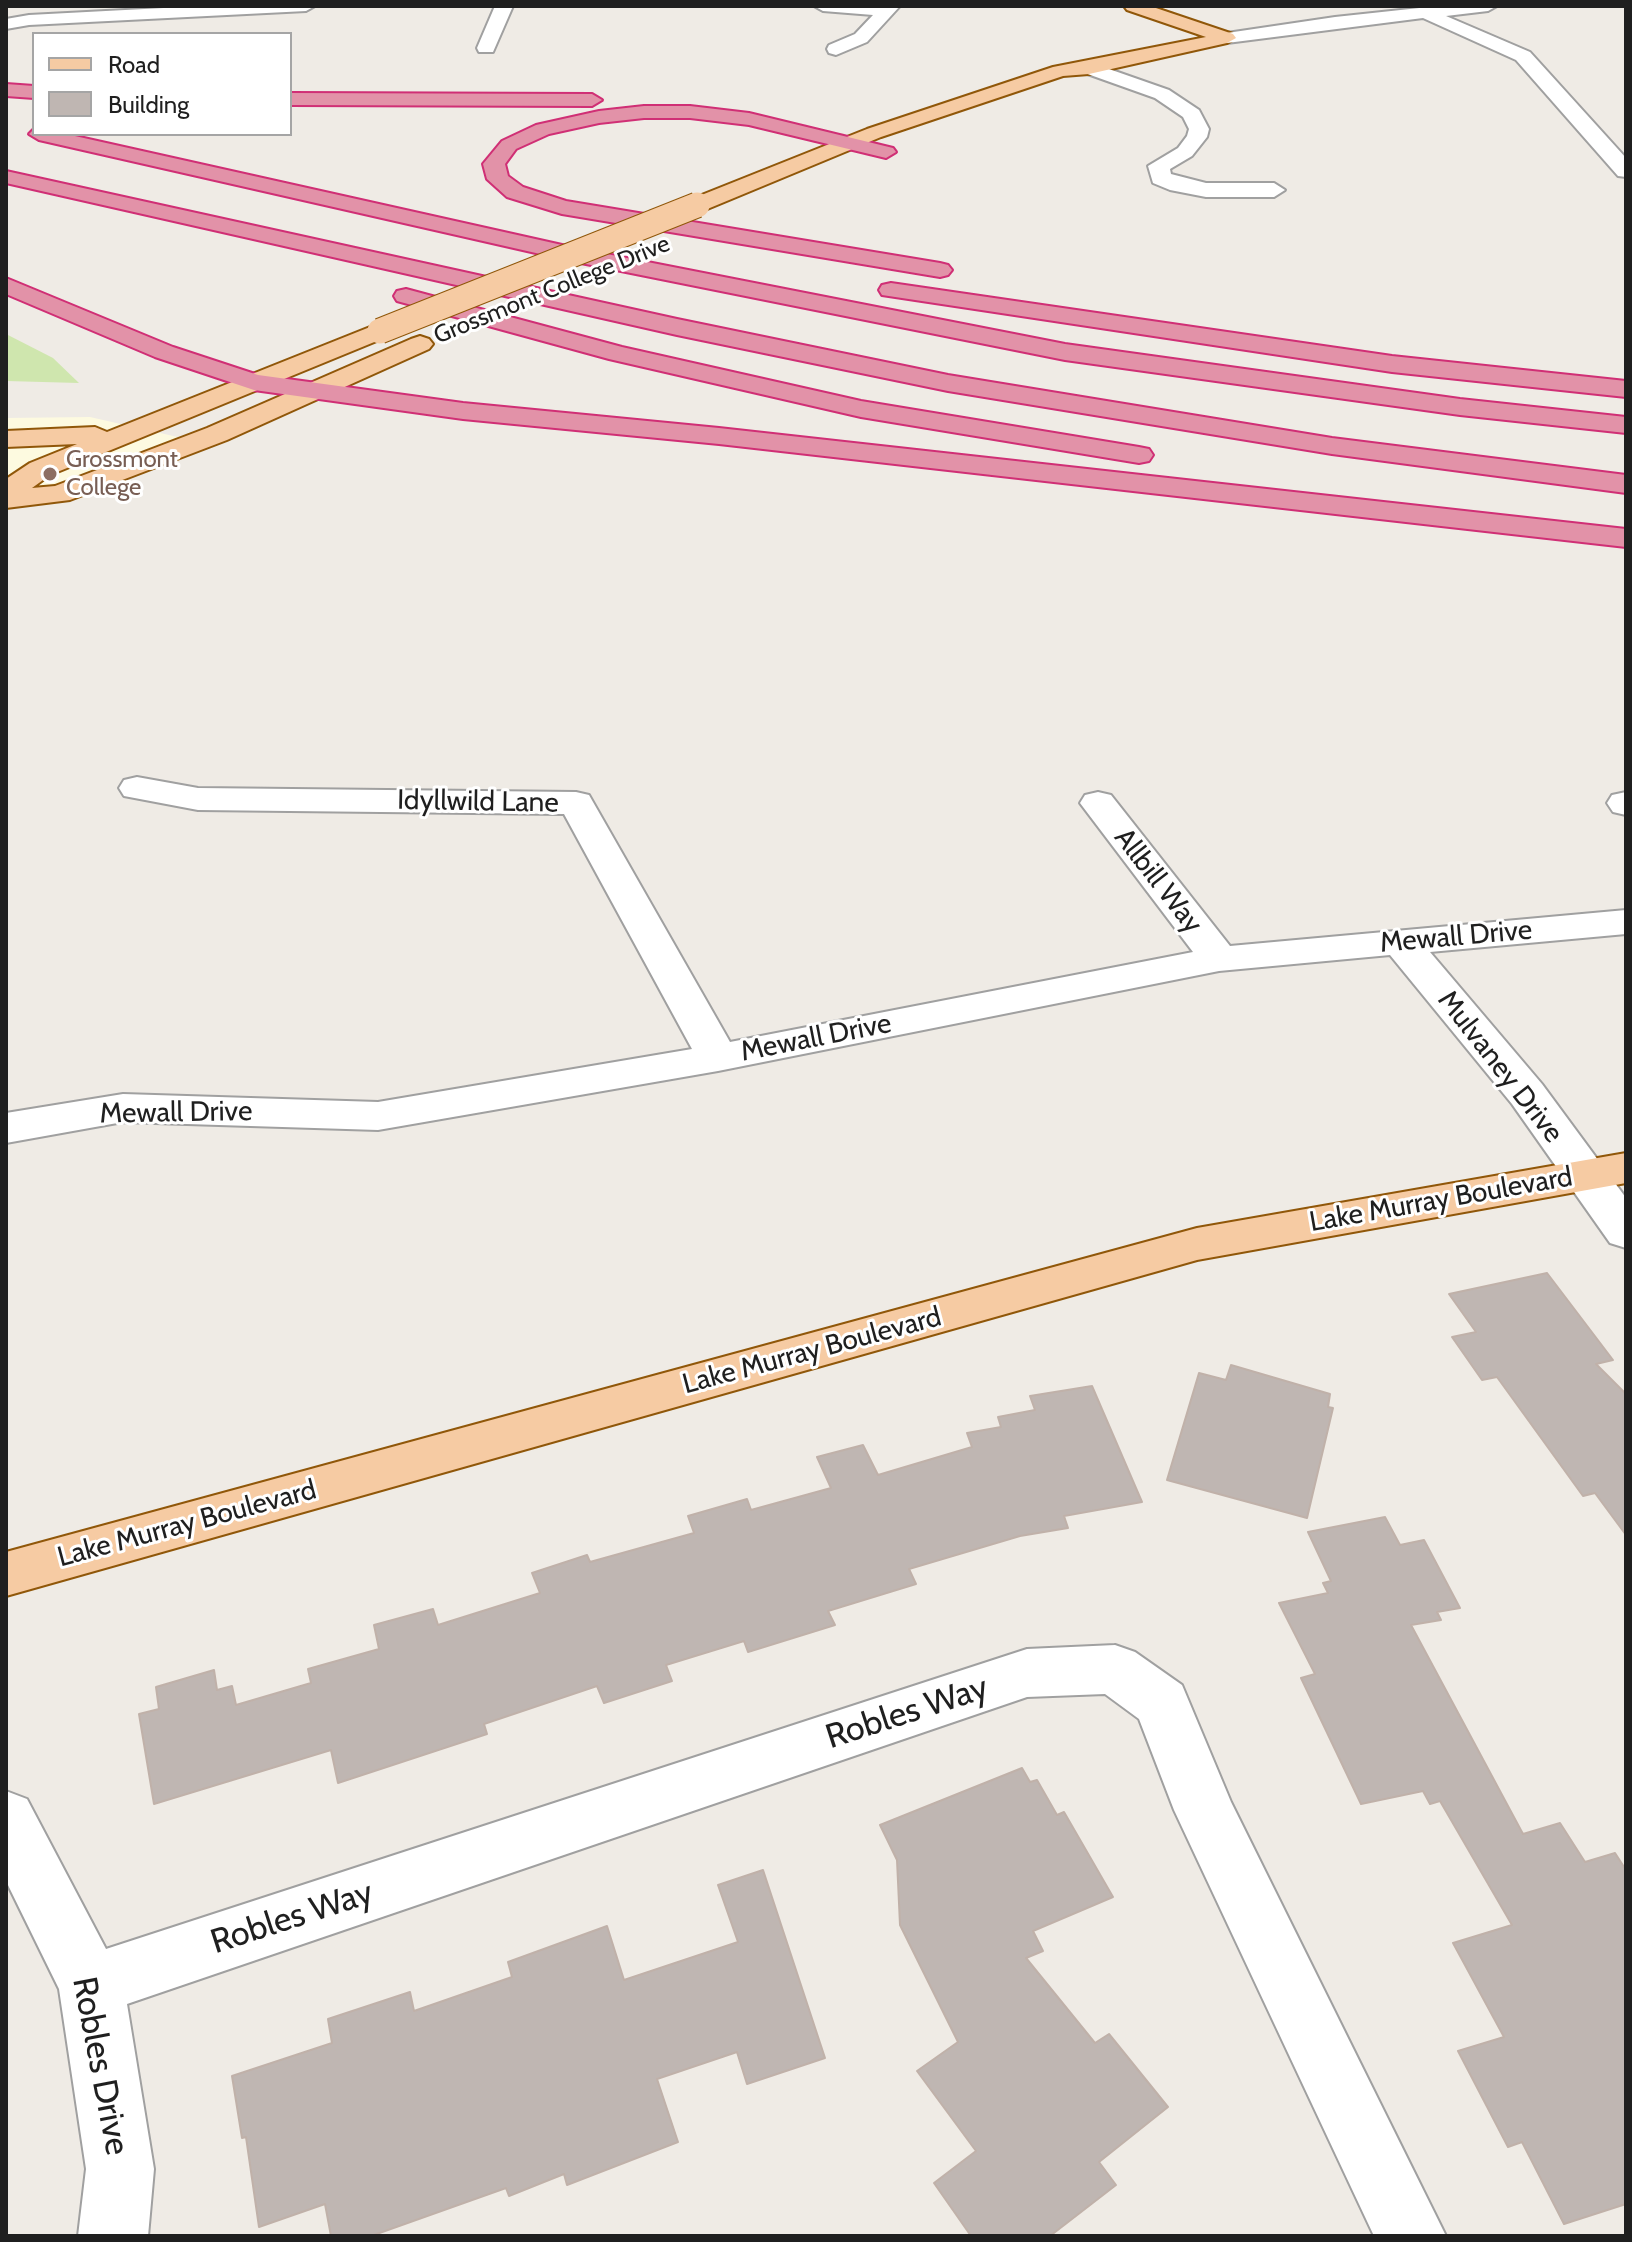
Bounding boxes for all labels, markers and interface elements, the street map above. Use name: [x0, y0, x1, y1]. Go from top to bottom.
legend: [32, 32, 292, 136]
text: Road: [108, 50, 160, 79]
text: Building: [108, 90, 189, 119]
street label: Grossmont College Drive: [430, 229, 674, 351]
place label: Grossmont College: [66, 446, 178, 502]
marker: Grossmont College: [41, 465, 59, 483]
street label: Idyllwild Lane: [397, 784, 559, 820]
street label: Allbill Way: [1107, 822, 1209, 940]
street label: Mewall Drive: [1378, 914, 1534, 960]
street label: Mulvaney Drive: [1430, 984, 1570, 1150]
street label: Mewall Drive: [738, 1007, 894, 1069]
street label: Mewall Drive: [99, 1095, 253, 1131]
street label: Lake Murray Boulevard: [1307, 1160, 1575, 1240]
street label: Lake Murray Boulevard: [679, 1300, 945, 1402]
street label: Lake Murray Boulevard: [54, 1473, 320, 1575]
street label: Robles Way: [821, 1668, 993, 1758]
street label: Robles Way: [206, 1873, 378, 1963]
street label: Robles Drive: [63, 1973, 137, 2159]

